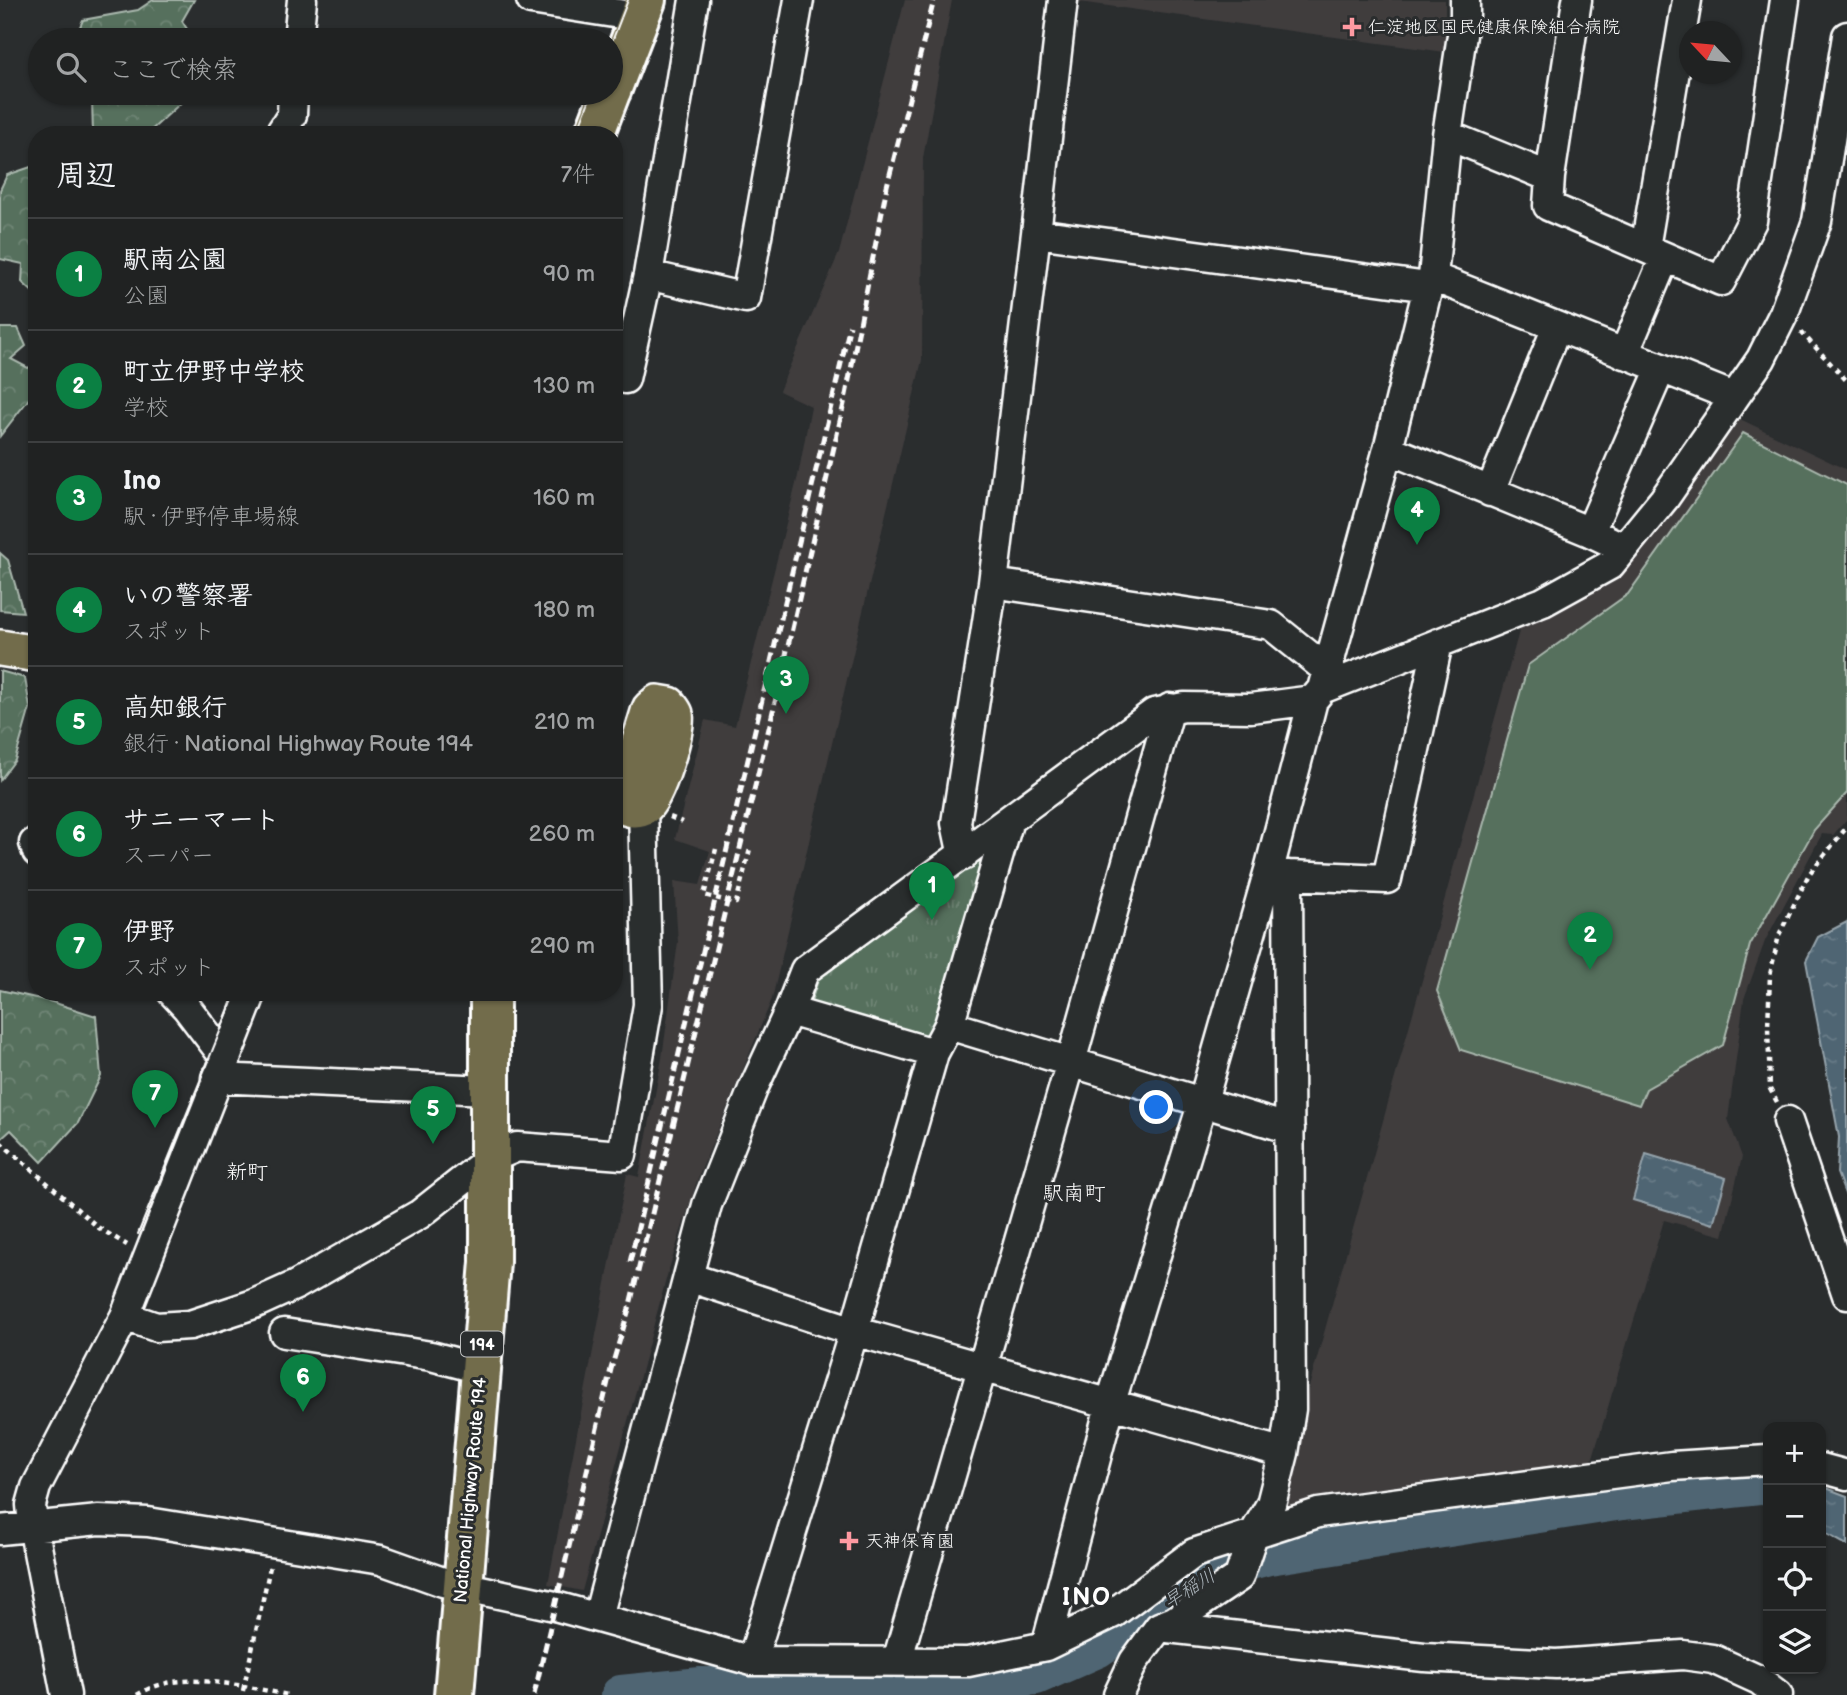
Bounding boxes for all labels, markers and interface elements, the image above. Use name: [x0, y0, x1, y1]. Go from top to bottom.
marker: 仁淀地区国民健康保険組合病院: [1342, 17, 1362, 37]
place label: 仁淀地区国民健康保険組合病院: [1368, 17, 1620, 38]
north arrow: [1679, 21, 1742, 84]
search box: [28, 28, 623, 105]
icon: search: [52, 48, 90, 86]
text: ここで検索: [108, 55, 238, 86]
text: 周辺: [56, 158, 116, 194]
text: 7件: [561, 161, 595, 189]
text: 駅南公園: [123, 245, 227, 276]
text: 1: [74, 260, 84, 288]
text: 90 m: [543, 260, 595, 288]
text: 公園: [123, 282, 169, 310]
text: 町立伊野中学校: [123, 357, 305, 388]
text: 2: [72, 372, 86, 400]
text: 130 m: [533, 372, 595, 400]
text: 学校: [123, 394, 169, 422]
text: Ino: [123, 466, 161, 497]
text: 3: [72, 484, 86, 512]
text: 160 m: [533, 484, 595, 512]
pin: 4: [1394, 487, 1440, 545]
text: 駅 · 伊野停車場線: [123, 503, 299, 531]
text: いの警察署: [123, 581, 253, 612]
text: 4: [72, 596, 86, 624]
text: 180 m: [534, 596, 595, 624]
text: スポット: [123, 618, 215, 646]
pin: 3: [763, 656, 809, 714]
text: 高知銀行: [123, 693, 227, 724]
text: 5: [72, 708, 86, 736]
text: 210 m: [534, 708, 595, 736]
text: 銀行 · National Highway Route 194: [123, 730, 473, 758]
text: サニーマート: [123, 805, 280, 836]
text: 6: [72, 820, 86, 848]
text: 260 m: [529, 820, 595, 848]
text: スーパー: [123, 842, 214, 870]
pin: 1: [909, 862, 955, 920]
pin: 2: [1567, 912, 1613, 970]
text: 伊野: [123, 917, 175, 948]
text: 7: [73, 932, 85, 960]
text: 290 m: [529, 932, 595, 960]
text: スポット: [123, 954, 215, 982]
pin: 7: [132, 1070, 178, 1128]
pin: 5: [410, 1086, 456, 1144]
your location: [1139, 1090, 1173, 1124]
district label: 新町: [226, 1160, 268, 1185]
district label: 駅南町: [1043, 1181, 1106, 1206]
road number: 194: [461, 1332, 503, 1356]
pin: 6: [280, 1354, 326, 1412]
street label: National Highway Route 194: [450, 1376, 491, 1604]
map controls: [1763, 1422, 1826, 1674]
button: +: [1763, 1422, 1826, 1485]
button: −: [1763, 1485, 1826, 1548]
marker: 天神保育園: [839, 1531, 859, 1551]
place label: 天神保育園: [865, 1531, 955, 1552]
button: locate: [1763, 1548, 1826, 1611]
water label: 早稲川: [1160, 1564, 1220, 1614]
district label: INO: [1062, 1583, 1112, 1612]
button: layers: [1763, 1611, 1826, 1674]

